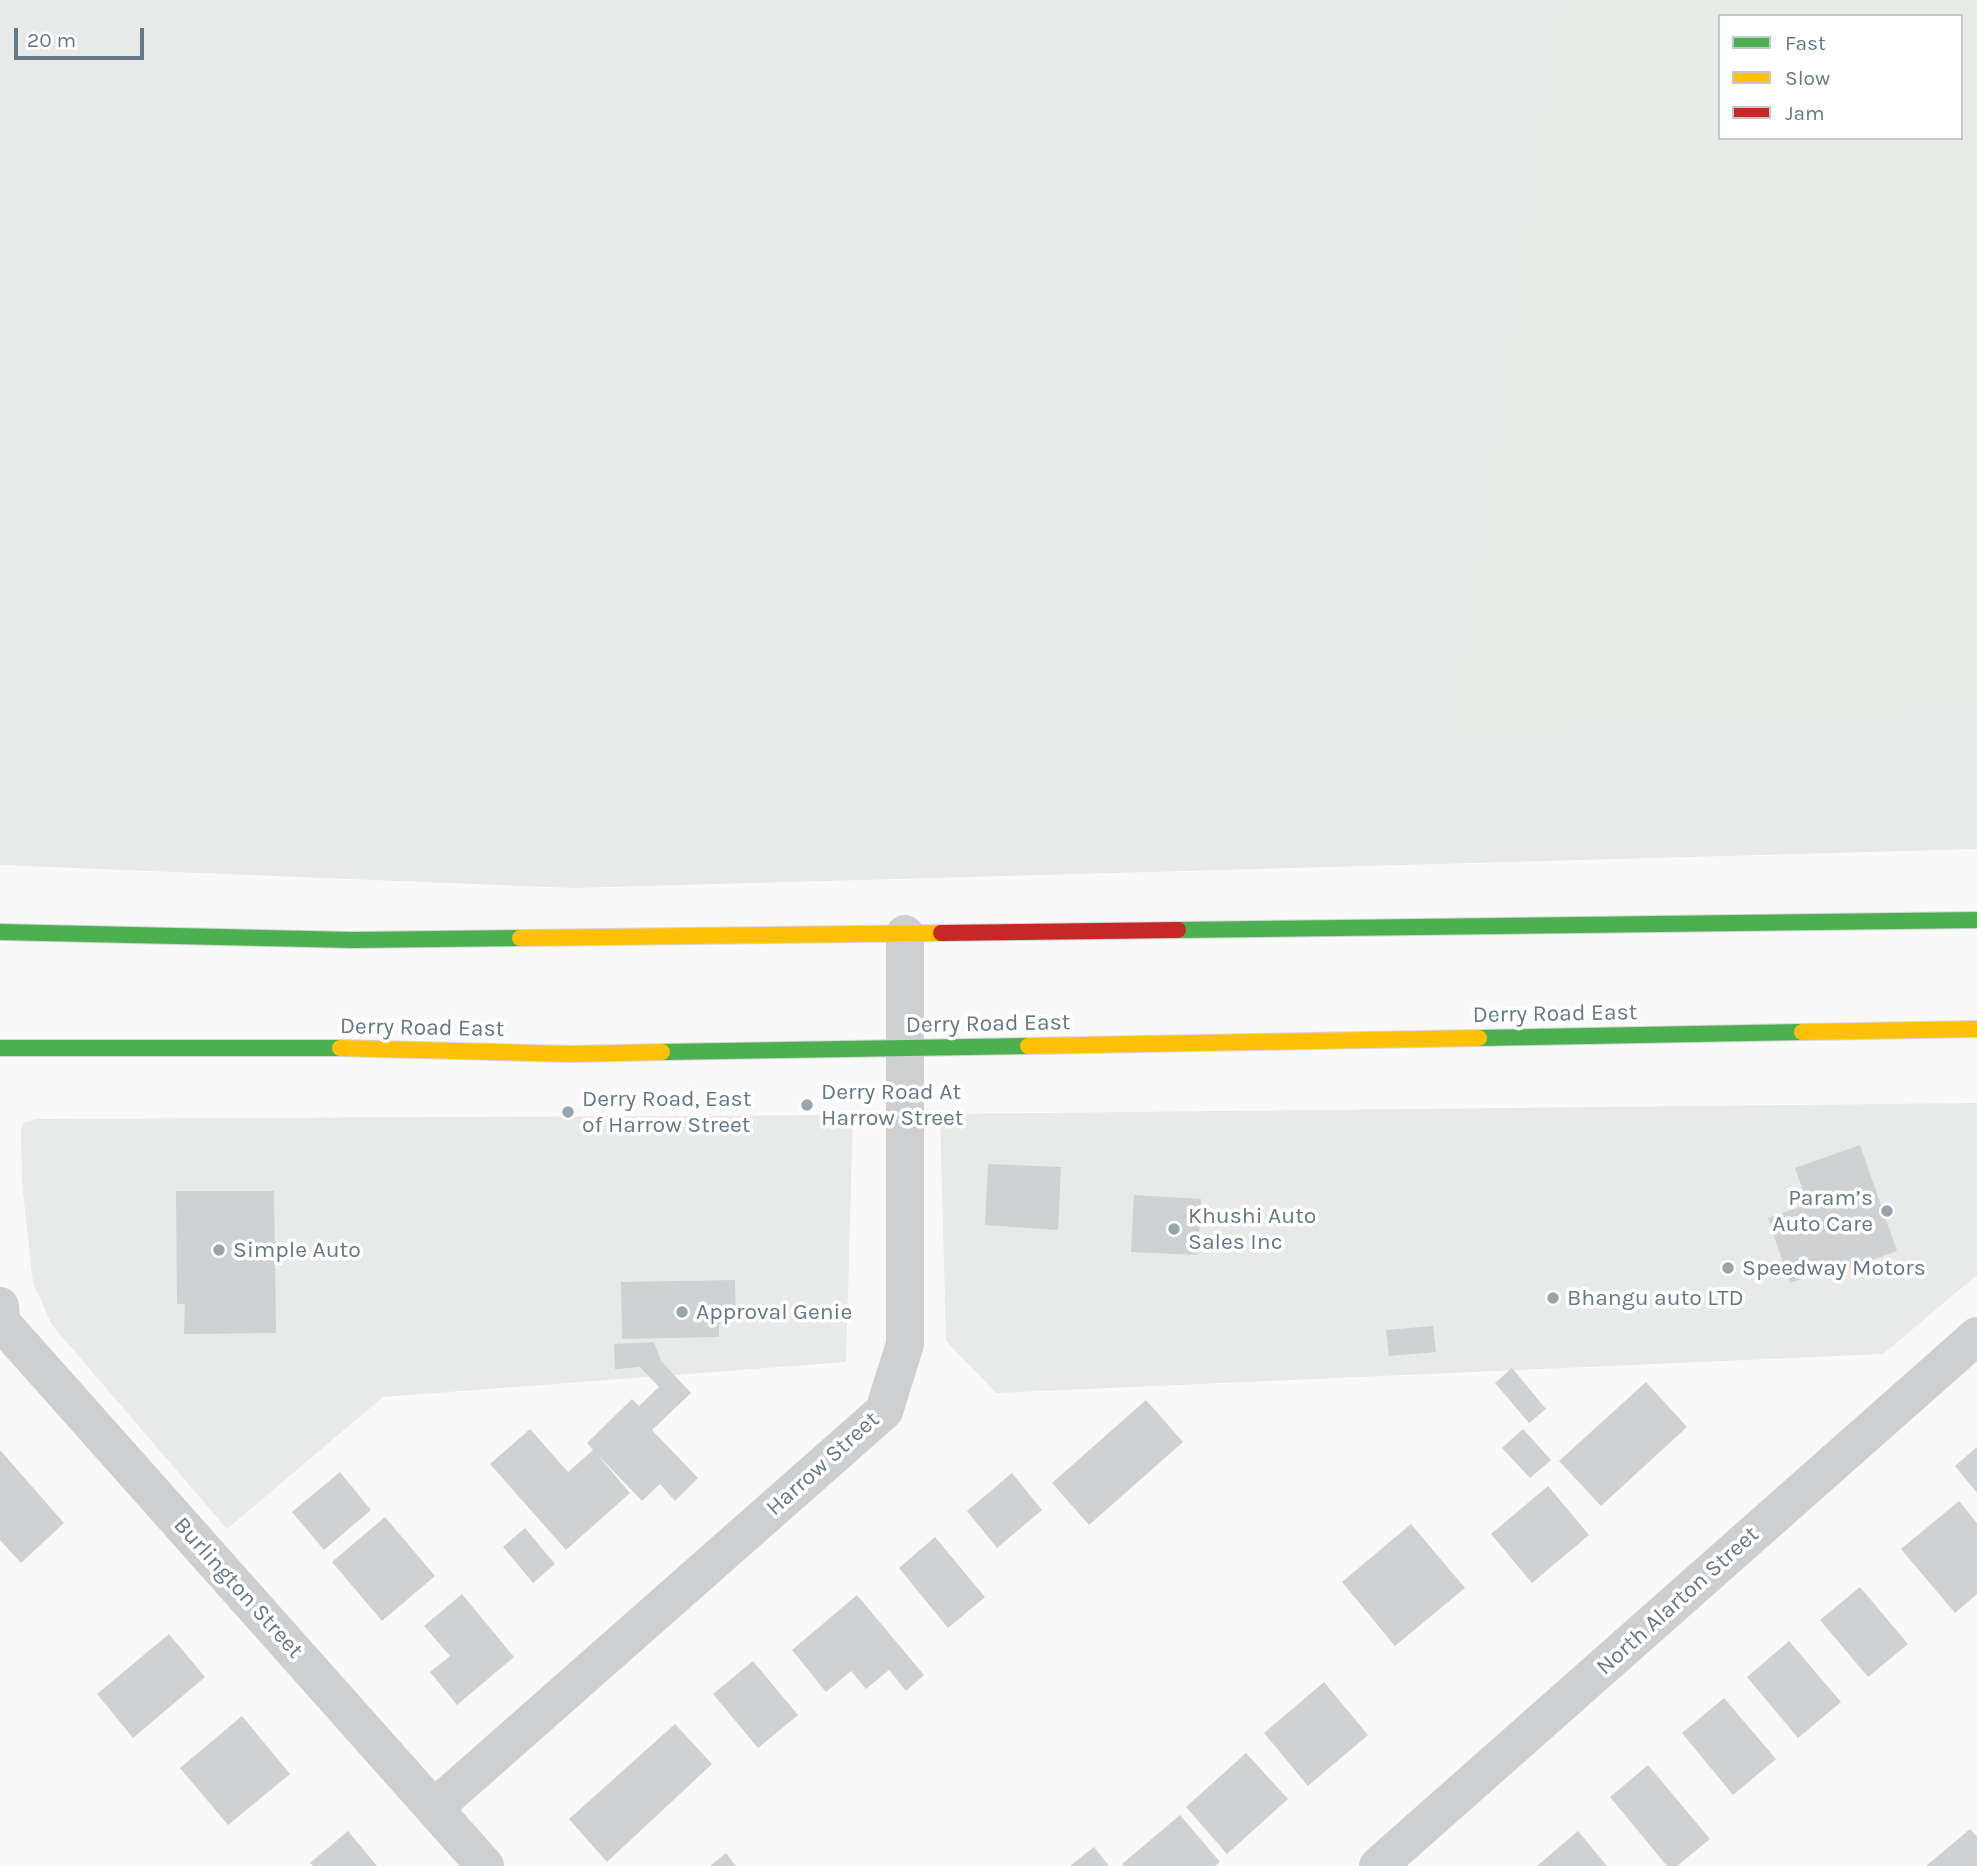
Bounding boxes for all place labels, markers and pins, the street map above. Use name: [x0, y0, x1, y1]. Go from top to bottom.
place label: Derry Road At Harrow Street: [821, 1078, 963, 1132]
place label: Derry Road, East of Harrow Street: [582, 1085, 751, 1139]
marker: Derry Road At Harrow Street: [799, 1097, 815, 1113]
marker: Derry Road, East of Harrow Street: [560, 1104, 576, 1120]
place label: Param’s Auto Care: [1772, 1184, 1873, 1238]
place label: Khushi Auto Sales Inc: [1188, 1202, 1316, 1256]
marker: Param’s Auto Care: [1879, 1203, 1895, 1219]
marker: Khushi Auto Sales Inc: [1166, 1221, 1182, 1237]
place label: Simple Auto: [233, 1236, 361, 1264]
marker: Simple Auto: [211, 1242, 227, 1258]
place label: Speedway Motors: [1742, 1254, 1926, 1282]
marker: Speedway Motors: [1720, 1260, 1736, 1276]
place label: Bhangu auto LTD: [1567, 1284, 1744, 1312]
marker: Bhangu auto LTD: [1545, 1290, 1561, 1306]
place label: Approval Genie: [696, 1298, 852, 1326]
marker: Approval Genie: [674, 1304, 690, 1320]

